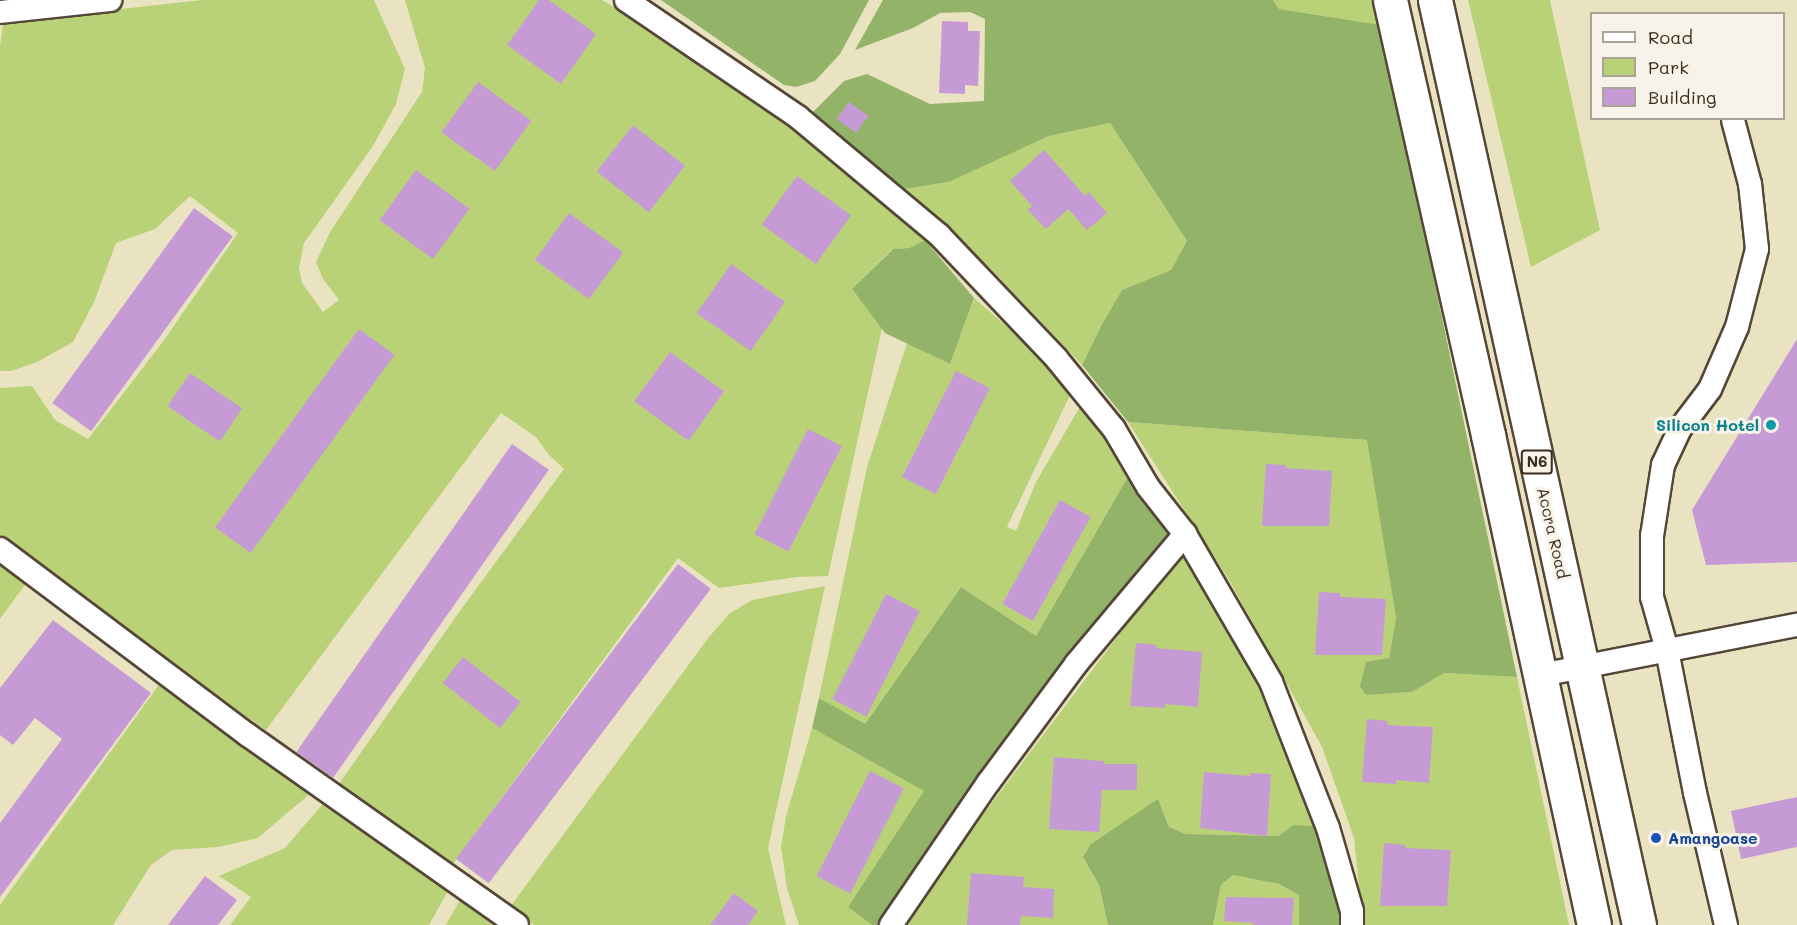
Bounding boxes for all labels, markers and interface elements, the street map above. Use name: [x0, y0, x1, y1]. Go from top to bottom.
legend: [1590, 12, 1785, 120]
text: Road: [1648, 25, 1693, 49]
text: Park: [1648, 55, 1689, 79]
text: Building: [1648, 85, 1716, 109]
place label: Silicon Hotel: [1656, 415, 1759, 435]
marker: Silicon Hotel: [1764, 418, 1778, 432]
road number: N6: [1520, 450, 1554, 474]
street label: Accra Road: [1533, 486, 1573, 580]
place label: Amangoase: [1668, 828, 1758, 848]
marker: Amangoase: [1649, 831, 1663, 845]

